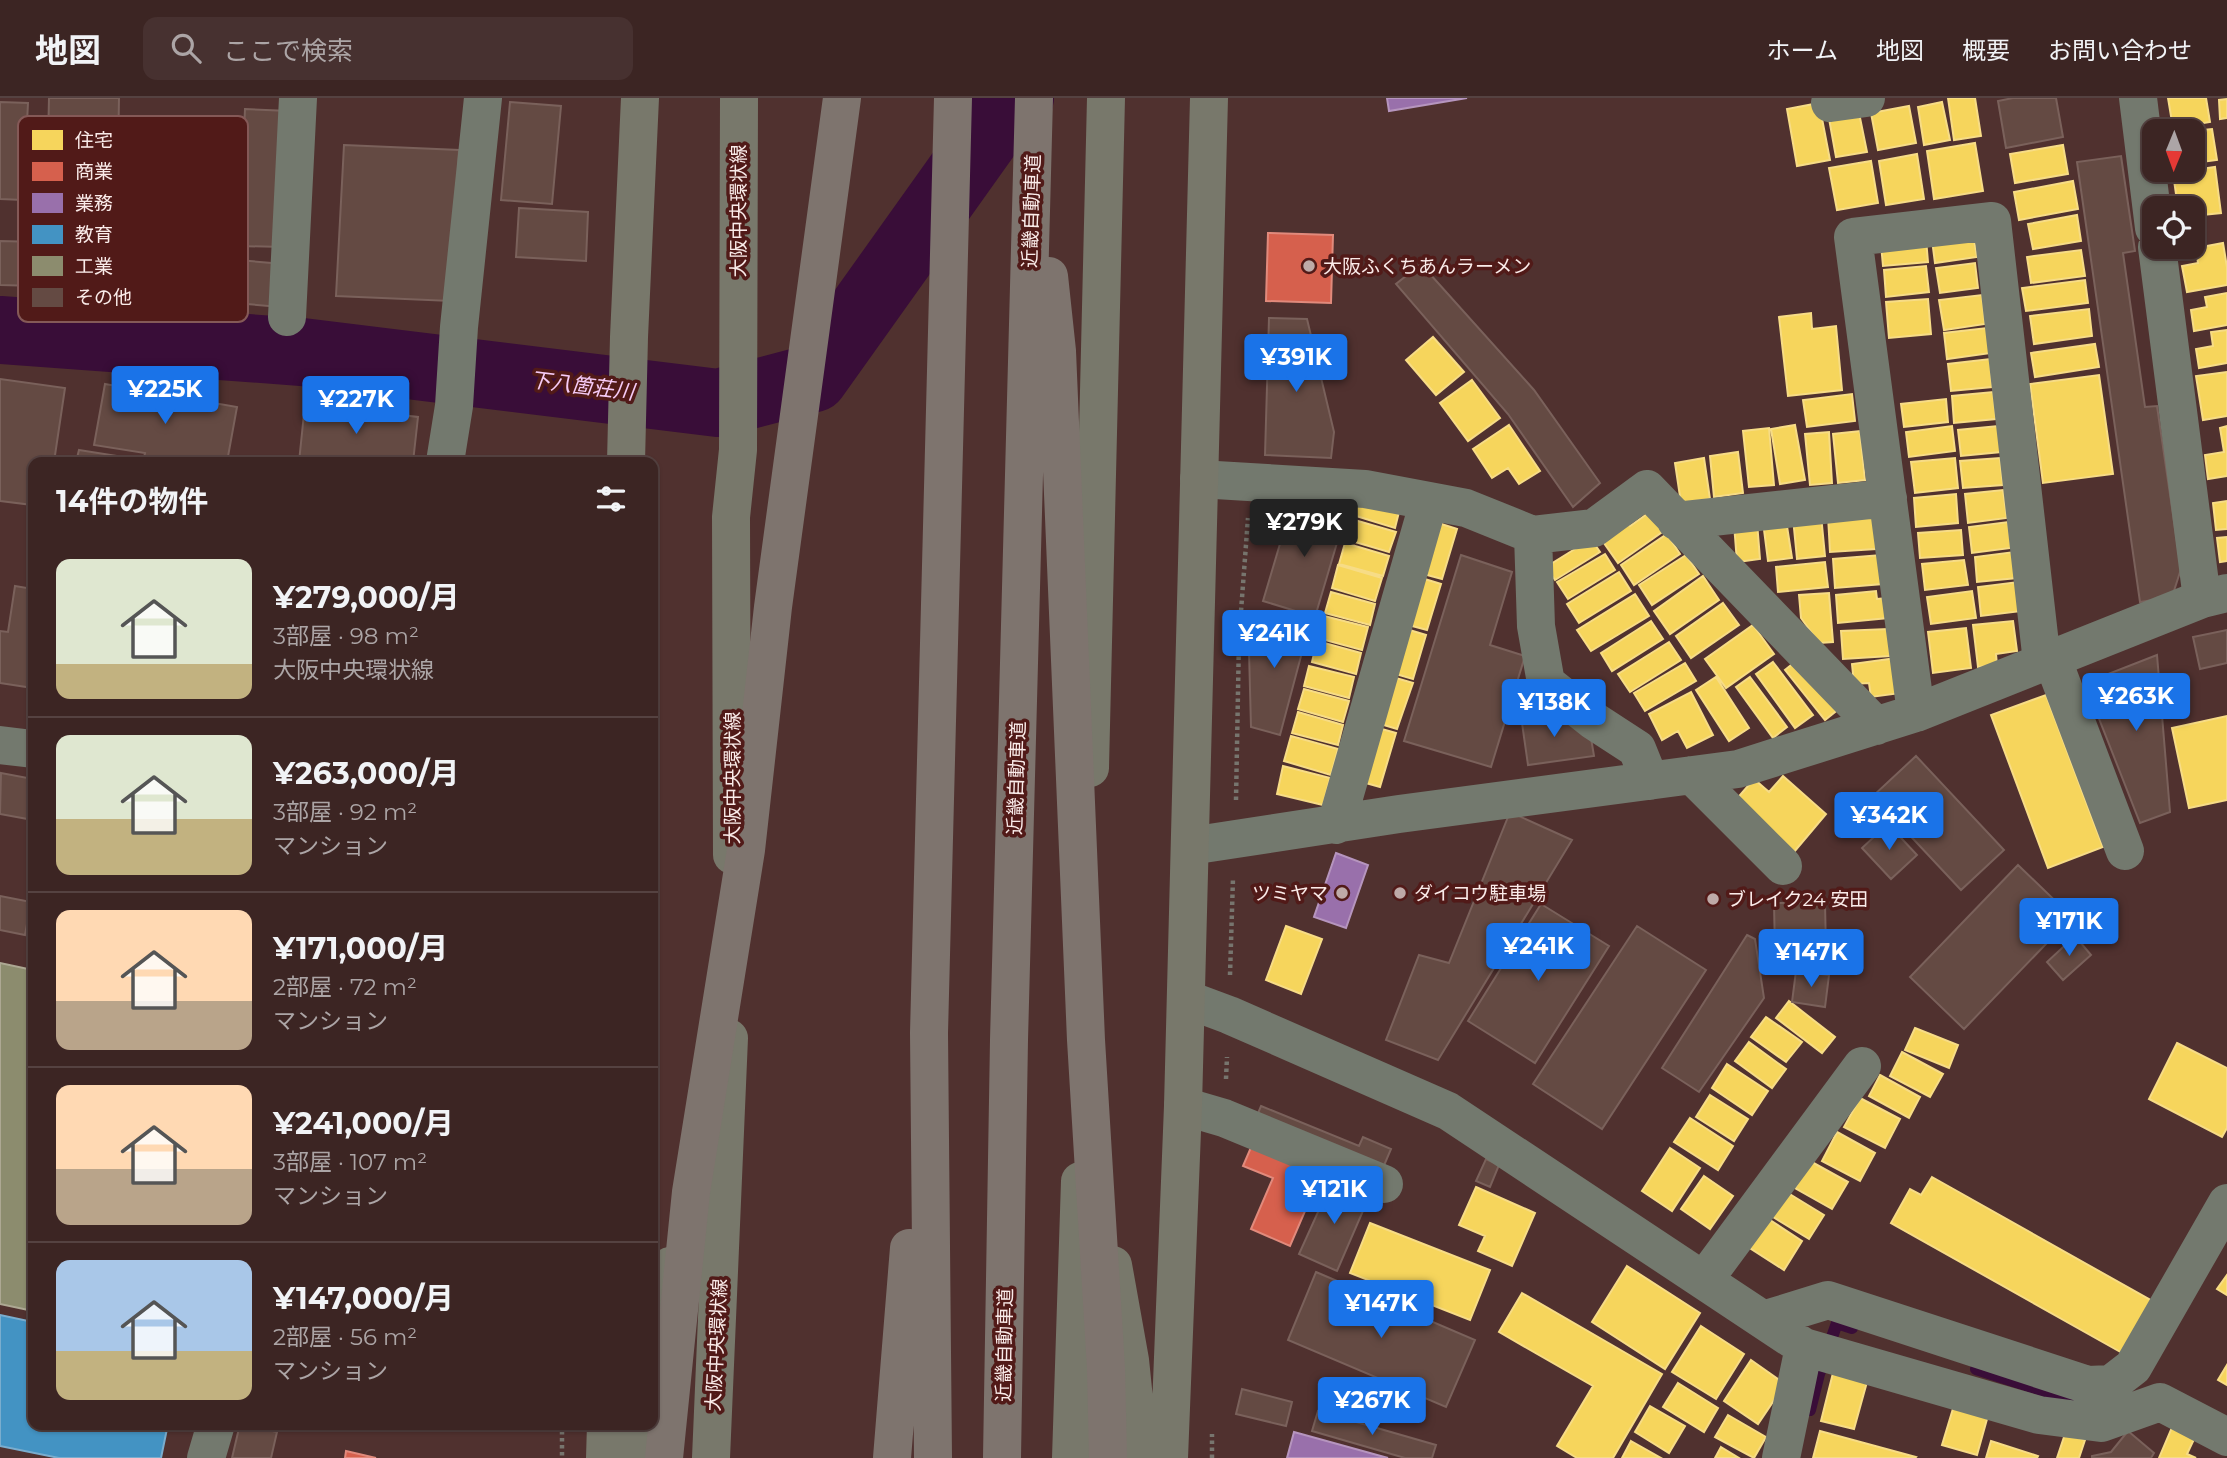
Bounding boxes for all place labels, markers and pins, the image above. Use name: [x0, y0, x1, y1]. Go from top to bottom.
place label: 大阪ふくちあんラーメン: [1323, 255, 1531, 278]
marker: 大阪ふくちあんラーメン: [1301, 258, 1317, 274]
pin: ¥391K: [1247, 334, 1345, 394]
pin: ¥225K: [116, 366, 214, 426]
pin: ¥227K: [307, 376, 405, 436]
pin: ¥279K: [1255, 500, 1353, 559]
pin: ¥241K: [1225, 610, 1323, 670]
pin: ¥263K: [2087, 674, 2185, 733]
pin: ¥138K: [1505, 680, 1603, 739]
pin: ¥342K: [1840, 792, 1938, 852]
place label: ツミヤマ: [1252, 882, 1328, 905]
place label: ダイコウ駐車場: [1414, 882, 1546, 905]
marker: ツミヤマ: [1334, 885, 1350, 901]
marker: ダイコウ駐車場: [1392, 885, 1408, 901]
place label: ブレイク24 安田: [1727, 888, 1869, 911]
marker: ブレイク24 安田: [1705, 891, 1721, 907]
pin: ¥171K: [2020, 898, 2118, 958]
pin: ¥241K: [1489, 924, 1587, 983]
pin: ¥147K: [1762, 930, 1860, 989]
pin: ¥121K: [1285, 1166, 1383, 1226]
pin: ¥147K: [1332, 1280, 1430, 1340]
pin: ¥267K: [1323, 1378, 1421, 1437]

